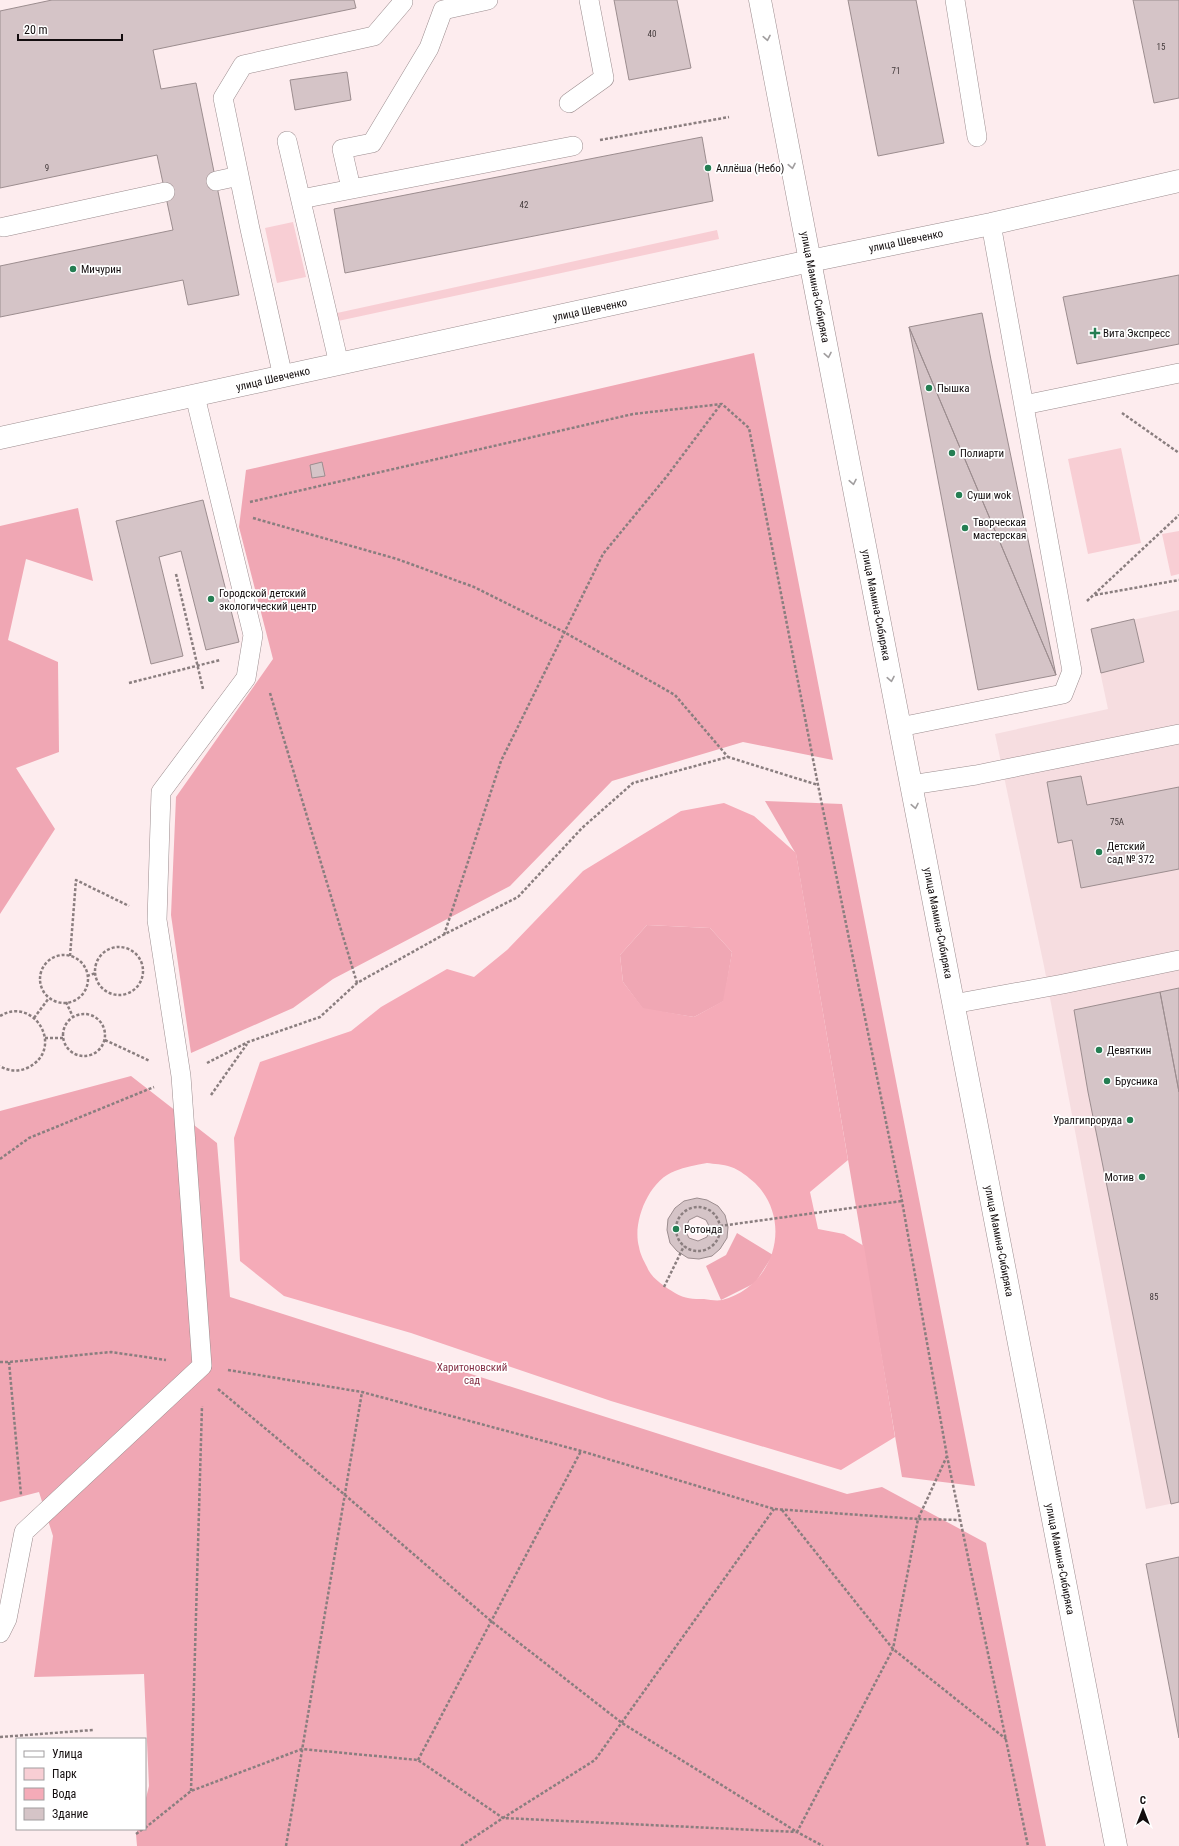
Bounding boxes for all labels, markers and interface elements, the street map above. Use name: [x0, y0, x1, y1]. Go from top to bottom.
scale bar: [18, 16, 122, 42]
text: 20 m: [24, 23, 48, 37]
house number: 40: [648, 29, 656, 39]
one-way arrow: [763, 35, 771, 41]
house number: 15: [1157, 42, 1166, 52]
house number: 71: [892, 66, 900, 76]
place label: Аллёша (Небо): [716, 162, 784, 175]
house number: 9: [45, 163, 49, 173]
marker: Аллёша (Небо): [703, 163, 713, 173]
one-way arrow: [787, 163, 796, 169]
house number: 42: [520, 200, 529, 210]
street label: улица Шевченко: [868, 227, 945, 255]
street label: улица Мамина-Сибиряка: [798, 230, 832, 344]
place label: Мичурин: [81, 263, 121, 276]
marker: Мичурин: [68, 264, 78, 274]
street label: улица Шевченко: [552, 296, 629, 324]
place label: Вита Экспресс: [1103, 327, 1170, 340]
marker: Вита Экспресс: [1090, 328, 1100, 338]
one-way arrow: [823, 352, 832, 358]
street label: улица Шевченко: [235, 364, 312, 394]
place label: Пышка: [937, 382, 970, 395]
marker: Пышка: [924, 383, 934, 393]
place label: Полиарти: [960, 447, 1004, 460]
marker: Полиарти: [947, 448, 957, 458]
one-way arrow: [848, 479, 856, 485]
place label: Суши wok: [967, 489, 1011, 502]
marker: Суши wok: [954, 490, 964, 500]
place label: Творческая мастерская: [973, 516, 1026, 542]
marker: Творческая мастерская: [960, 523, 970, 533]
street label: улица Мамина-Сибиряка: [859, 548, 893, 662]
place label: Городской детский экологический центр: [219, 587, 317, 613]
marker: Городской детский экологический центр: [206, 594, 216, 604]
one-way arrow: [886, 676, 894, 682]
one-way arrow: [910, 803, 919, 809]
house number: 75А: [1110, 817, 1124, 827]
place label: Детский сад № 372: [1107, 840, 1154, 866]
marker: Детский сад № 372: [1094, 847, 1104, 857]
street label: улица Мамина-Сибиряка: [921, 866, 955, 980]
place label: Девяткин: [1107, 1044, 1151, 1057]
marker: Девяткин: [1094, 1045, 1104, 1055]
place label: Брусника: [1115, 1075, 1158, 1088]
marker: Брусника: [1102, 1076, 1112, 1086]
place label: Уралгипроруда: [1053, 1114, 1122, 1127]
marker: Уралгипроруда: [1125, 1115, 1135, 1125]
place label: Мотив: [1104, 1171, 1134, 1184]
marker: Мотив: [1137, 1172, 1147, 1182]
street label: улица Мамина-Сибиряка: [982, 1184, 1016, 1298]
place label: Ротонда: [684, 1223, 722, 1236]
marker: Ротонда: [671, 1224, 681, 1234]
house number: 85: [1150, 1292, 1159, 1302]
park label: Харитоновский сад: [437, 1361, 507, 1387]
street label: улица Мамина-Сибиряка: [1043, 1502, 1077, 1616]
legend: [16, 1738, 146, 1830]
text: Улица: [52, 1747, 83, 1761]
text: Парк: [52, 1767, 77, 1781]
text: Вода: [52, 1787, 77, 1801]
north arrow: [1123, 1790, 1163, 1830]
text: С: [1140, 1794, 1146, 1807]
text: Здание: [52, 1807, 89, 1821]

